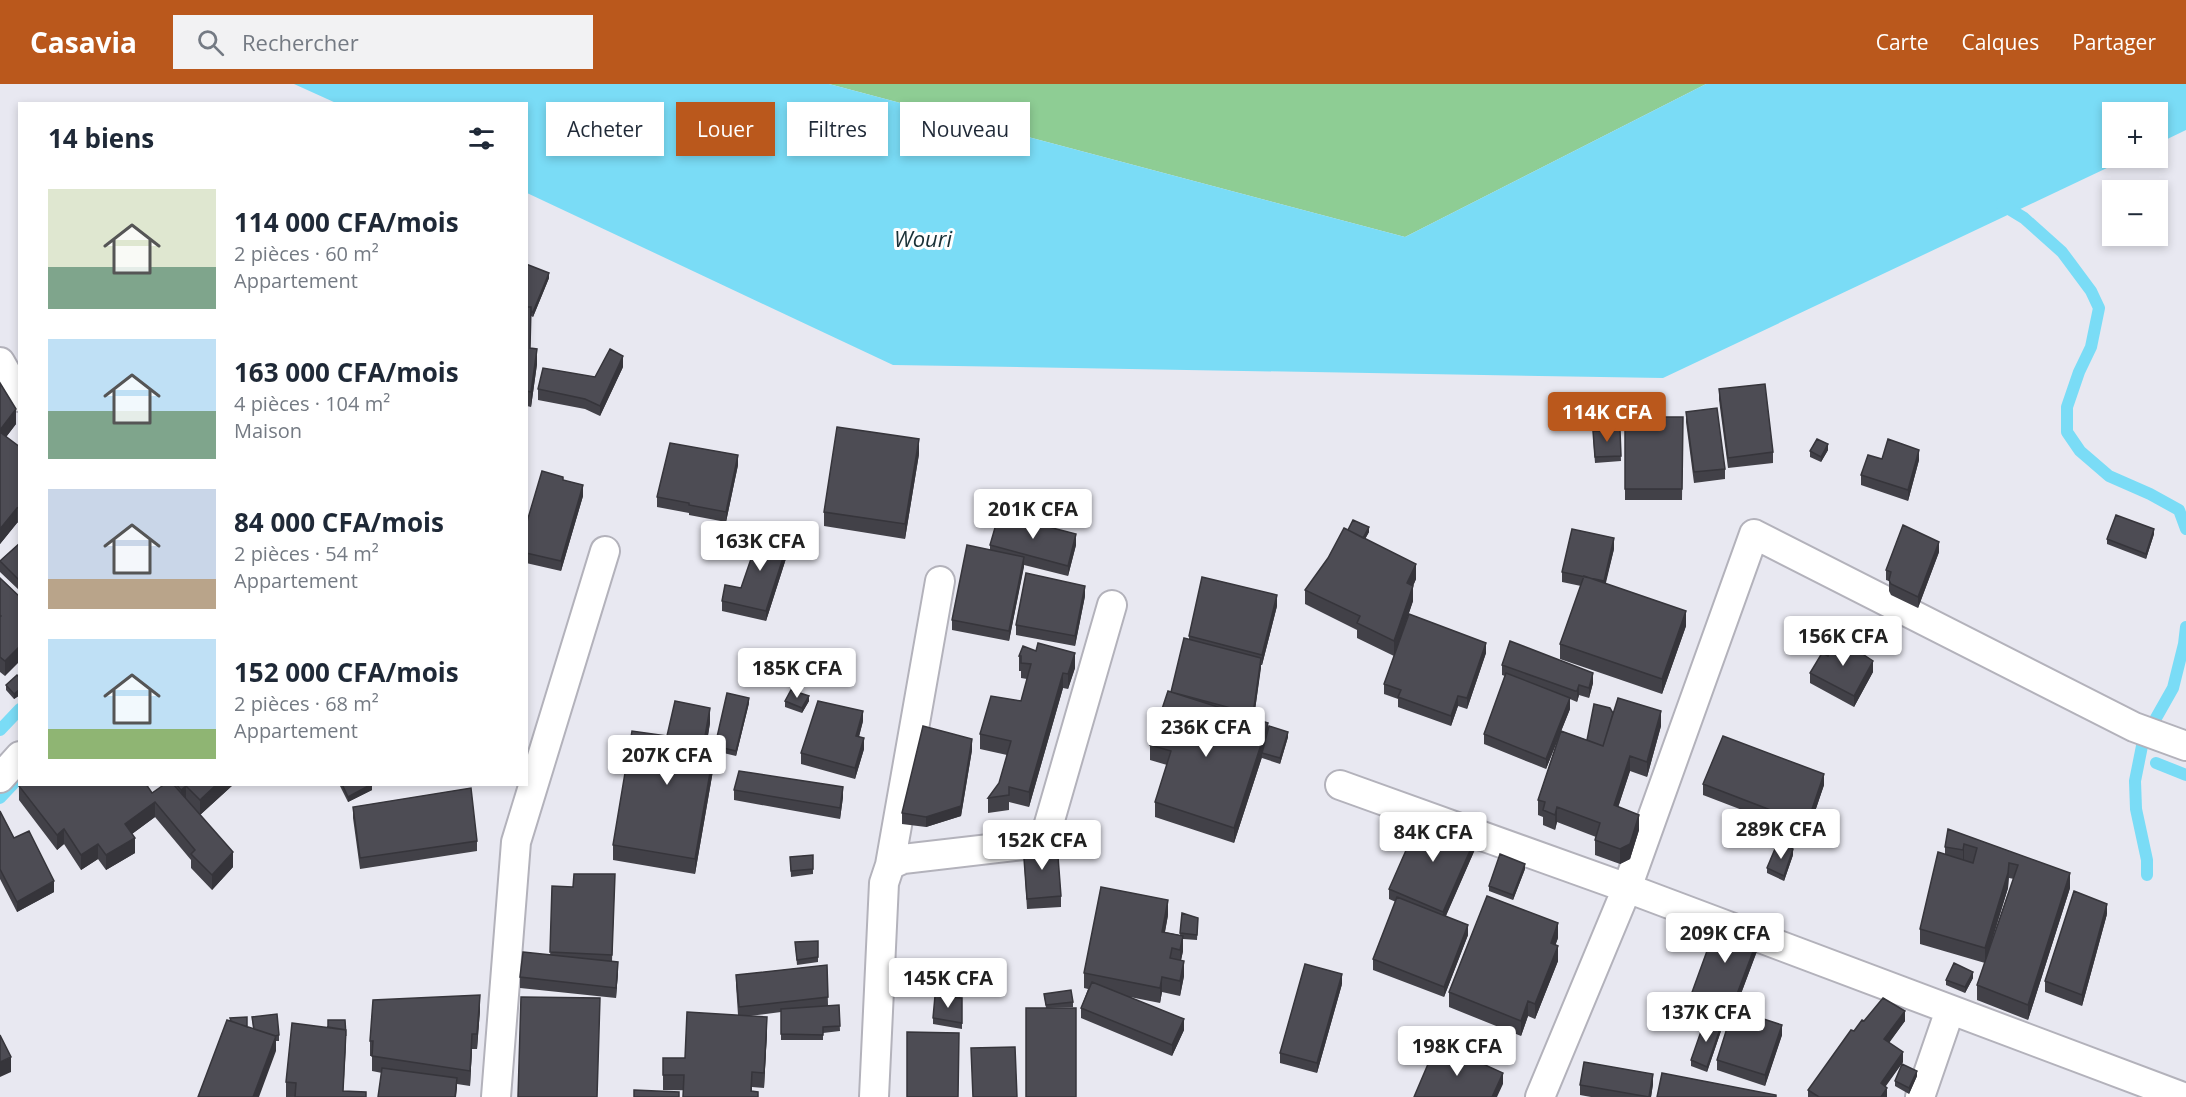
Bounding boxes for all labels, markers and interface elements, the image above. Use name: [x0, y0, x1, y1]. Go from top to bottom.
search box: [173, 15, 593, 69]
text: Casavia: [30, 23, 137, 61]
icon: search: [194, 26, 227, 59]
text: Rechercher: [242, 27, 359, 57]
text: Carte: [1876, 28, 1928, 56]
text: Calques: [1961, 28, 2039, 56]
text: Partager: [2072, 28, 2156, 56]
chip: Acheter: [546, 102, 664, 156]
chip: Louer: [676, 102, 775, 156]
chip: Filtres: [787, 102, 888, 156]
chip: Nouveau: [900, 102, 1030, 156]
map controls: [2102, 102, 2168, 246]
button: +: [2102, 102, 2168, 168]
text: 14 biens: [48, 120, 154, 156]
icon: filters: [465, 122, 498, 155]
button: −: [2102, 180, 2168, 246]
text: 114 000 CFA/mois: [234, 204, 459, 240]
icon: home: [96, 213, 168, 285]
water label: Wouri: [894, 223, 952, 253]
text: 2 pièces · 60 m²: [234, 240, 379, 267]
text: Appartement: [234, 267, 358, 294]
text: 163 000 CFA/mois: [234, 354, 459, 390]
icon: home: [96, 363, 168, 435]
text: 4 pièces · 104 m²: [234, 390, 390, 417]
pin: 114K CFA: [1545, 392, 1669, 443]
text: 114K CFA: [1562, 398, 1652, 425]
text: Maison: [234, 417, 302, 444]
pin: 201K CFA: [971, 489, 1095, 540]
text: 201K CFA: [988, 495, 1078, 522]
text: 84 000 CFA/mois: [234, 504, 444, 540]
icon: home: [96, 513, 168, 585]
pin: 163K CFA: [698, 521, 822, 572]
text: 163K CFA: [715, 527, 805, 554]
text: 2 pièces · 54 m²: [234, 540, 379, 567]
text: Appartement: [234, 567, 358, 594]
pin: 156K CFA: [1781, 616, 1905, 667]
text: 156K CFA: [1798, 622, 1888, 649]
pin: 185K CFA: [735, 648, 859, 699]
text: 152 000 CFA/mois: [234, 654, 459, 690]
text: 185K CFA: [752, 654, 842, 681]
icon: home: [96, 663, 168, 735]
text: 2 pièces · 68 m²: [234, 690, 379, 717]
pin: 236K CFA: [1144, 707, 1268, 758]
text: 236K CFA: [1161, 713, 1251, 740]
text: Appartement: [234, 717, 358, 744]
pin: 207K CFA: [605, 735, 729, 786]
text: 207K CFA: [622, 741, 712, 768]
pin: 289K CFA: [1719, 809, 1843, 860]
pin: 84K CFA: [1378, 812, 1488, 863]
text: 289K CFA: [1736, 815, 1826, 842]
text: 84K CFA: [1394, 818, 1472, 845]
pin: 152K CFA: [980, 820, 1104, 871]
text: 152K CFA: [997, 826, 1087, 853]
pin: 209K CFA: [1663, 913, 1787, 964]
text: 209K CFA: [1680, 919, 1770, 946]
pin: 145K CFA: [886, 958, 1010, 1009]
text: 145K CFA: [903, 964, 993, 991]
pin: 137K CFA: [1644, 992, 1768, 1043]
text: 137K CFA: [1661, 998, 1751, 1025]
pin: 198K CFA: [1395, 1026, 1519, 1077]
text: 198K CFA: [1412, 1032, 1502, 1059]

